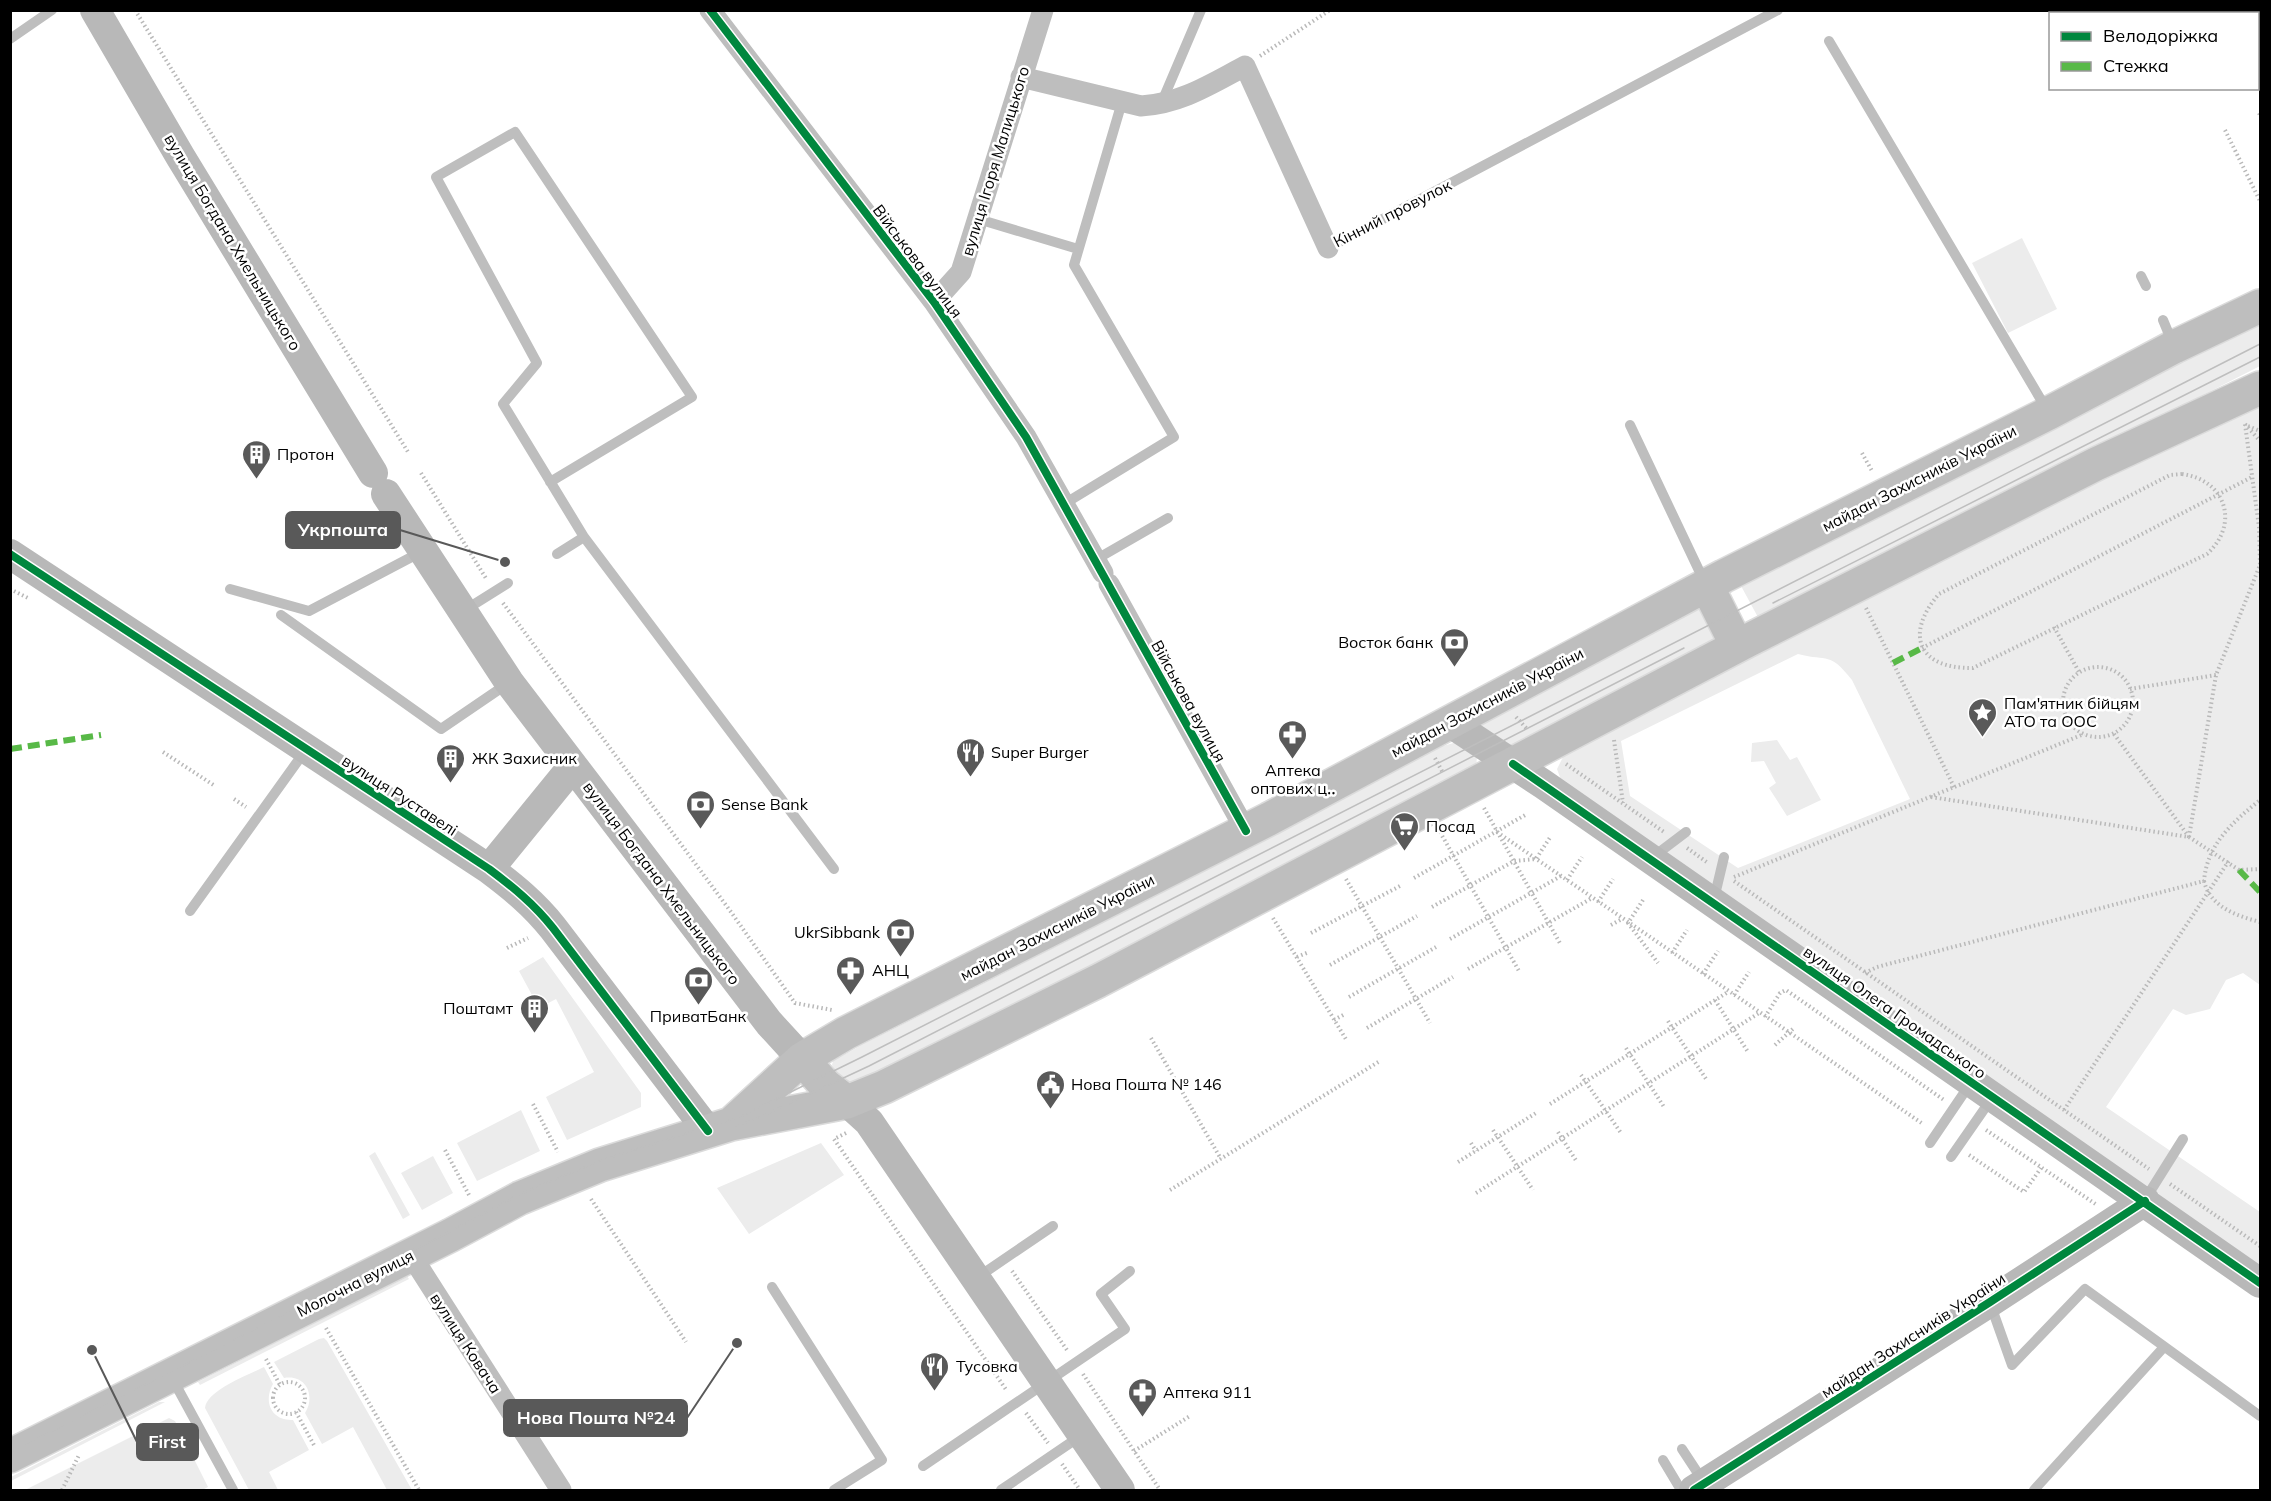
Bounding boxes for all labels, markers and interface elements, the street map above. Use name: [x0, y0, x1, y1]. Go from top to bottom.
legend: [2049, 12, 2259, 90]
text: Велодоріжка: [2103, 24, 2218, 47]
text: Стежка: [2103, 54, 2169, 77]
street label: вулиця Ігоря Малицького: [957, 64, 1033, 258]
street label: вулиця Богдана Хмельницького: [160, 130, 306, 354]
street label: Кінний провулок: [1330, 174, 1455, 251]
street label: Військова вулиця: [869, 200, 967, 322]
street label: майдан Захисників України: [1818, 420, 2020, 536]
building icon: Протон: [240, 438, 272, 480]
place label: Протон: [277, 444, 334, 464]
callout: Укрпошта: [286, 512, 400, 548]
text: Укрпошта: [297, 518, 388, 541]
bank icon: Восток банк: [1438, 626, 1470, 668]
place label: Восток банк: [1338, 632, 1433, 652]
street label: Військова вулиця: [1147, 636, 1231, 766]
street label: майдан Захисників України: [1387, 643, 1587, 761]
place label: Пам'ятник бійцям АТО та ООС: [2004, 693, 2139, 731]
place icon: Пам'ятник бійцям АТО та ООС: [1967, 696, 1999, 738]
pharmacy icon: Аптека оптових ц‥: [1277, 718, 1309, 760]
restaurant icon: Super Burger: [954, 736, 986, 778]
building icon: ЖК Захисник: [435, 742, 467, 784]
place label: Super Burger: [991, 742, 1089, 762]
place label: ЖК Захисник: [472, 748, 577, 768]
street label: вулиця Руставелі: [338, 750, 462, 840]
place label: Аптека оптових ц‥: [1250, 760, 1336, 798]
street label: вулиця Богдана Хмельницького: [579, 777, 745, 989]
bank icon: Sense Bank: [684, 788, 716, 830]
place label: Sense Bank: [721, 794, 809, 814]
supermarket icon: Посад: [1389, 810, 1421, 852]
place label: Посад: [1426, 816, 1475, 836]
street label: майдан Захисників України: [956, 869, 1158, 985]
bank icon: UkrSibbank: [885, 916, 917, 958]
place label: UkrSibbank: [794, 922, 881, 942]
street label: вулиця Олега Громадського: [1800, 941, 1990, 1083]
pharmacy icon: АНЦ: [835, 954, 867, 996]
place label: АНЦ: [872, 960, 909, 980]
bank icon: ПриватБанк: [682, 964, 714, 1006]
building icon: Поштамт: [518, 992, 550, 1034]
place label: Поштамт: [443, 998, 514, 1018]
place label: ПриватБанк: [650, 1006, 747, 1026]
public building icon: Нова Пошта № 146: [1034, 1068, 1066, 1110]
place label: Нова Пошта № 146: [1071, 1074, 1222, 1094]
street label: Молочна вулиця: [293, 1245, 417, 1321]
street label: майдан Захисників України: [1817, 1268, 2009, 1402]
street label: вулиця Ковача: [426, 1289, 506, 1397]
restaurant icon: Тусовка: [919, 1350, 951, 1392]
place label: Тусовка: [956, 1356, 1018, 1376]
pharmacy icon: Аптека 911: [1126, 1376, 1158, 1418]
place label: Аптека 911: [1163, 1382, 1252, 1402]
callout: Нова Пошта №24: [504, 1400, 687, 1436]
text: Нова Пошта №24: [517, 1406, 675, 1429]
callout: First: [137, 1424, 198, 1460]
text: First: [148, 1430, 186, 1453]

